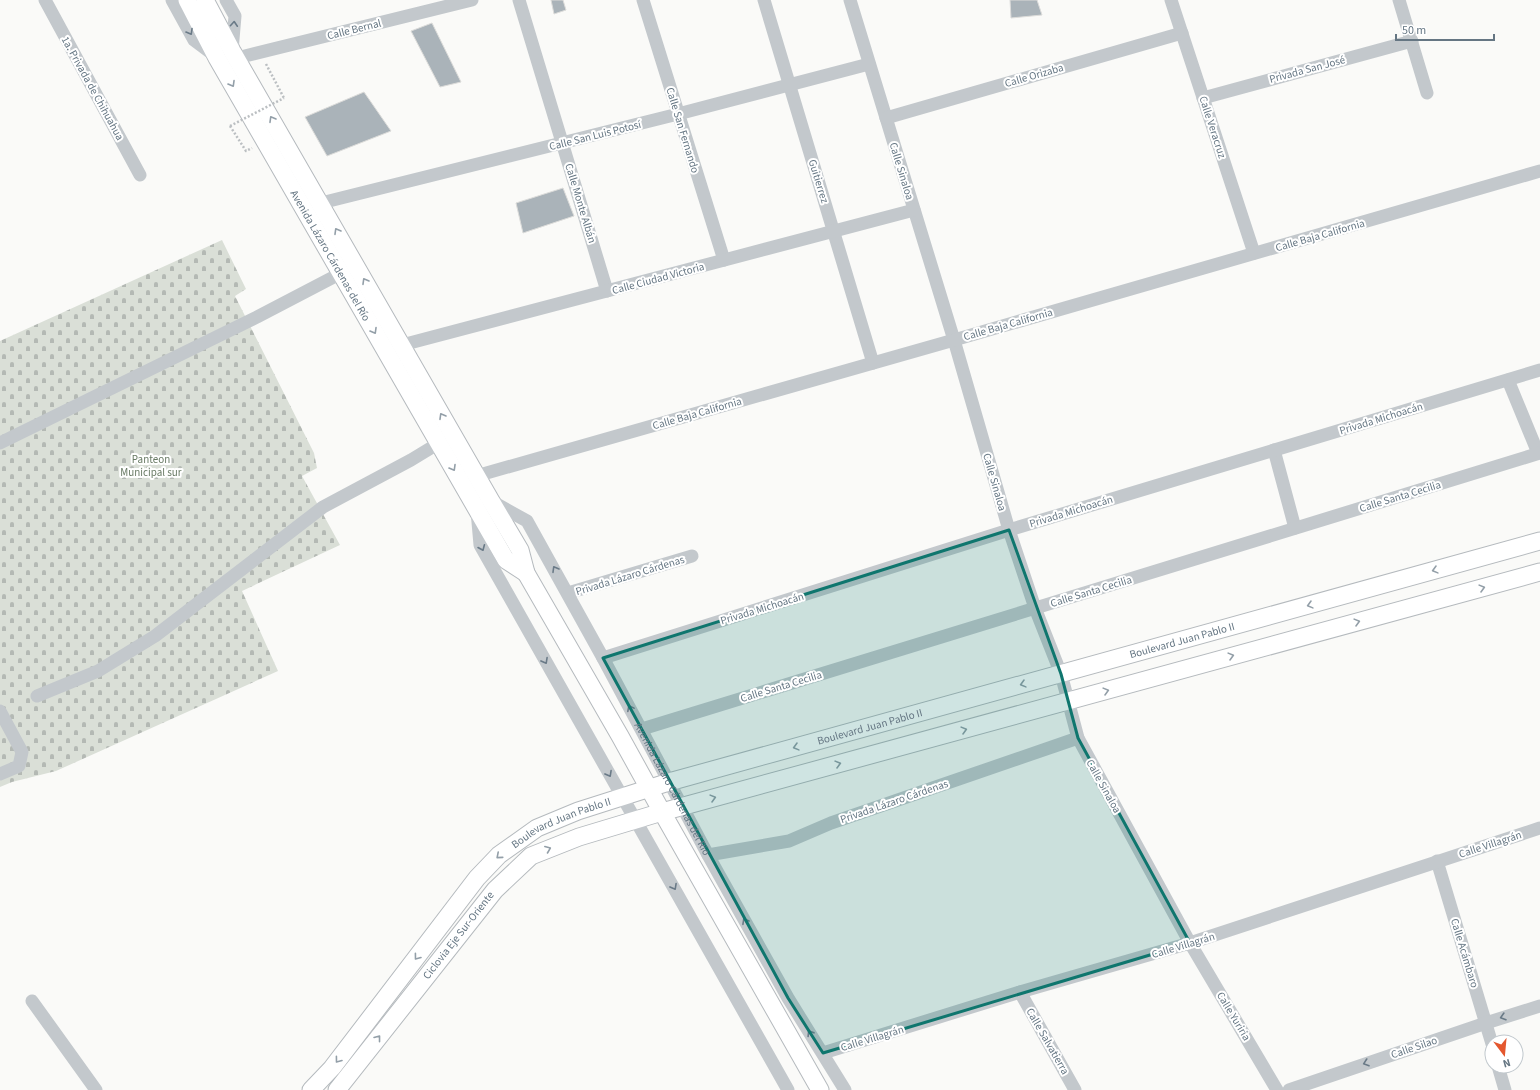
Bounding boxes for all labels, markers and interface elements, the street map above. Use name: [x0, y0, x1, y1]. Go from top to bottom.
street label: Calle Bernal: [326, 15, 383, 43]
scale bar: [1396, 16, 1494, 42]
one-way arrow: [230, 21, 239, 27]
text: 50 m: [1402, 22, 1426, 39]
one-way arrow: [186, 28, 193, 36]
street label: 1a. Privada de Chihuahua: [58, 34, 127, 143]
street label: Privada San José: [1268, 52, 1347, 87]
street label: Calle Orizaba: [1003, 60, 1065, 91]
one-way arrow: [228, 80, 235, 87]
street label: Calle San Fernando: [662, 85, 703, 175]
street label: Calle Veracruz: [1195, 94, 1230, 161]
one-way arrow: [269, 116, 276, 123]
street label: Calle San Luis Potosí: [548, 117, 643, 154]
street label: Calle Sinaloa: [886, 141, 917, 202]
street label: Guitierrez: [805, 157, 832, 205]
street label: Calle Monte Albán: [561, 161, 600, 245]
street label: Avenida Lázaro Cárdenas del Río: [287, 187, 374, 324]
street label: Calle Baja California: [1274, 216, 1366, 255]
one-way arrow: [334, 228, 341, 235]
street label: Calle Ciudad Victoria: [610, 259, 706, 298]
one-way arrow: [363, 278, 370, 285]
street label: Calle Baja California: [962, 305, 1054, 344]
one-way arrow: [370, 327, 377, 334]
street label: Calle Baja California: [651, 394, 743, 433]
street label: Privada Michoacán: [1338, 399, 1425, 438]
one-way arrow: [440, 413, 447, 420]
park label: Panteon Municipal sur: [120, 452, 182, 480]
street label: Calle Sinaloa: [979, 452, 1010, 513]
one-way arrow: [449, 464, 456, 471]
street label: Calle Santa Cecilia: [1358, 477, 1443, 516]
street label: Privada Michoacán: [1028, 492, 1115, 531]
one-way arrow: [477, 543, 485, 551]
street label: Privada Lázaro Cárdenas: [574, 552, 687, 599]
one-way arrow: [1432, 565, 1439, 574]
one-way arrow: [552, 566, 559, 573]
street label: Calle Santa Cecilia: [1049, 572, 1134, 611]
one-way arrow: [1479, 584, 1485, 592]
street label: Privada Michoacán: [719, 589, 806, 628]
one-way arrow: [1306, 600, 1313, 609]
one-way arrow: [1353, 618, 1360, 627]
street label: Boulevard Juan Pablo II: [1128, 619, 1236, 662]
one-way arrow: [1227, 652, 1234, 661]
one-way arrow: [541, 657, 548, 664]
street label: Calle Santa Cecilia: [739, 667, 824, 706]
one-way arrow: [1020, 679, 1027, 688]
one-way arrow: [1102, 687, 1109, 695]
one-way arrow: [627, 704, 635, 712]
street label: Boulevard Juan Pablo II: [816, 705, 924, 749]
street label: Avenida Lázaro Cárdenas del Río: [631, 720, 714, 858]
one-way arrow: [960, 726, 967, 734]
one-way arrow: [793, 742, 800, 751]
street label: Calle Sinaloa: [1083, 757, 1125, 816]
one-way arrow: [835, 760, 842, 769]
one-way arrow: [604, 770, 611, 778]
street label: Privada Lázaro Cárdenas: [838, 776, 950, 827]
street label: Boulevard Juan Pablo II: [508, 794, 613, 852]
one-way arrow: [709, 794, 716, 803]
street label: Calle Villagrán: [1457, 827, 1524, 862]
one-way arrow: [545, 846, 552, 854]
one-way arrow: [497, 852, 504, 859]
one-way arrow: [669, 883, 676, 890]
street label: Ciclovia Eje Sur-Oriente: [419, 888, 498, 982]
street label: Calle Acámbaro: [1447, 917, 1482, 990]
one-way arrow: [742, 918, 749, 925]
street label: Calle Villagrán: [1150, 929, 1217, 962]
one-way arrow: [415, 952, 422, 959]
street label: Calle Yuriria: [1213, 989, 1254, 1043]
street label: Calle Salvatierra: [1022, 1005, 1073, 1077]
one-way arrow: [1499, 1012, 1506, 1021]
street label: Calle Villagrán: [839, 1022, 906, 1055]
one-way arrow: [807, 1030, 815, 1037]
street label: Calle Silao: [1389, 1033, 1439, 1062]
north arrow: [1484, 1034, 1524, 1074]
one-way arrow: [374, 1035, 381, 1042]
text: N: [1501, 1055, 1512, 1071]
one-way arrow: [336, 1056, 343, 1063]
one-way arrow: [1363, 1059, 1370, 1067]

